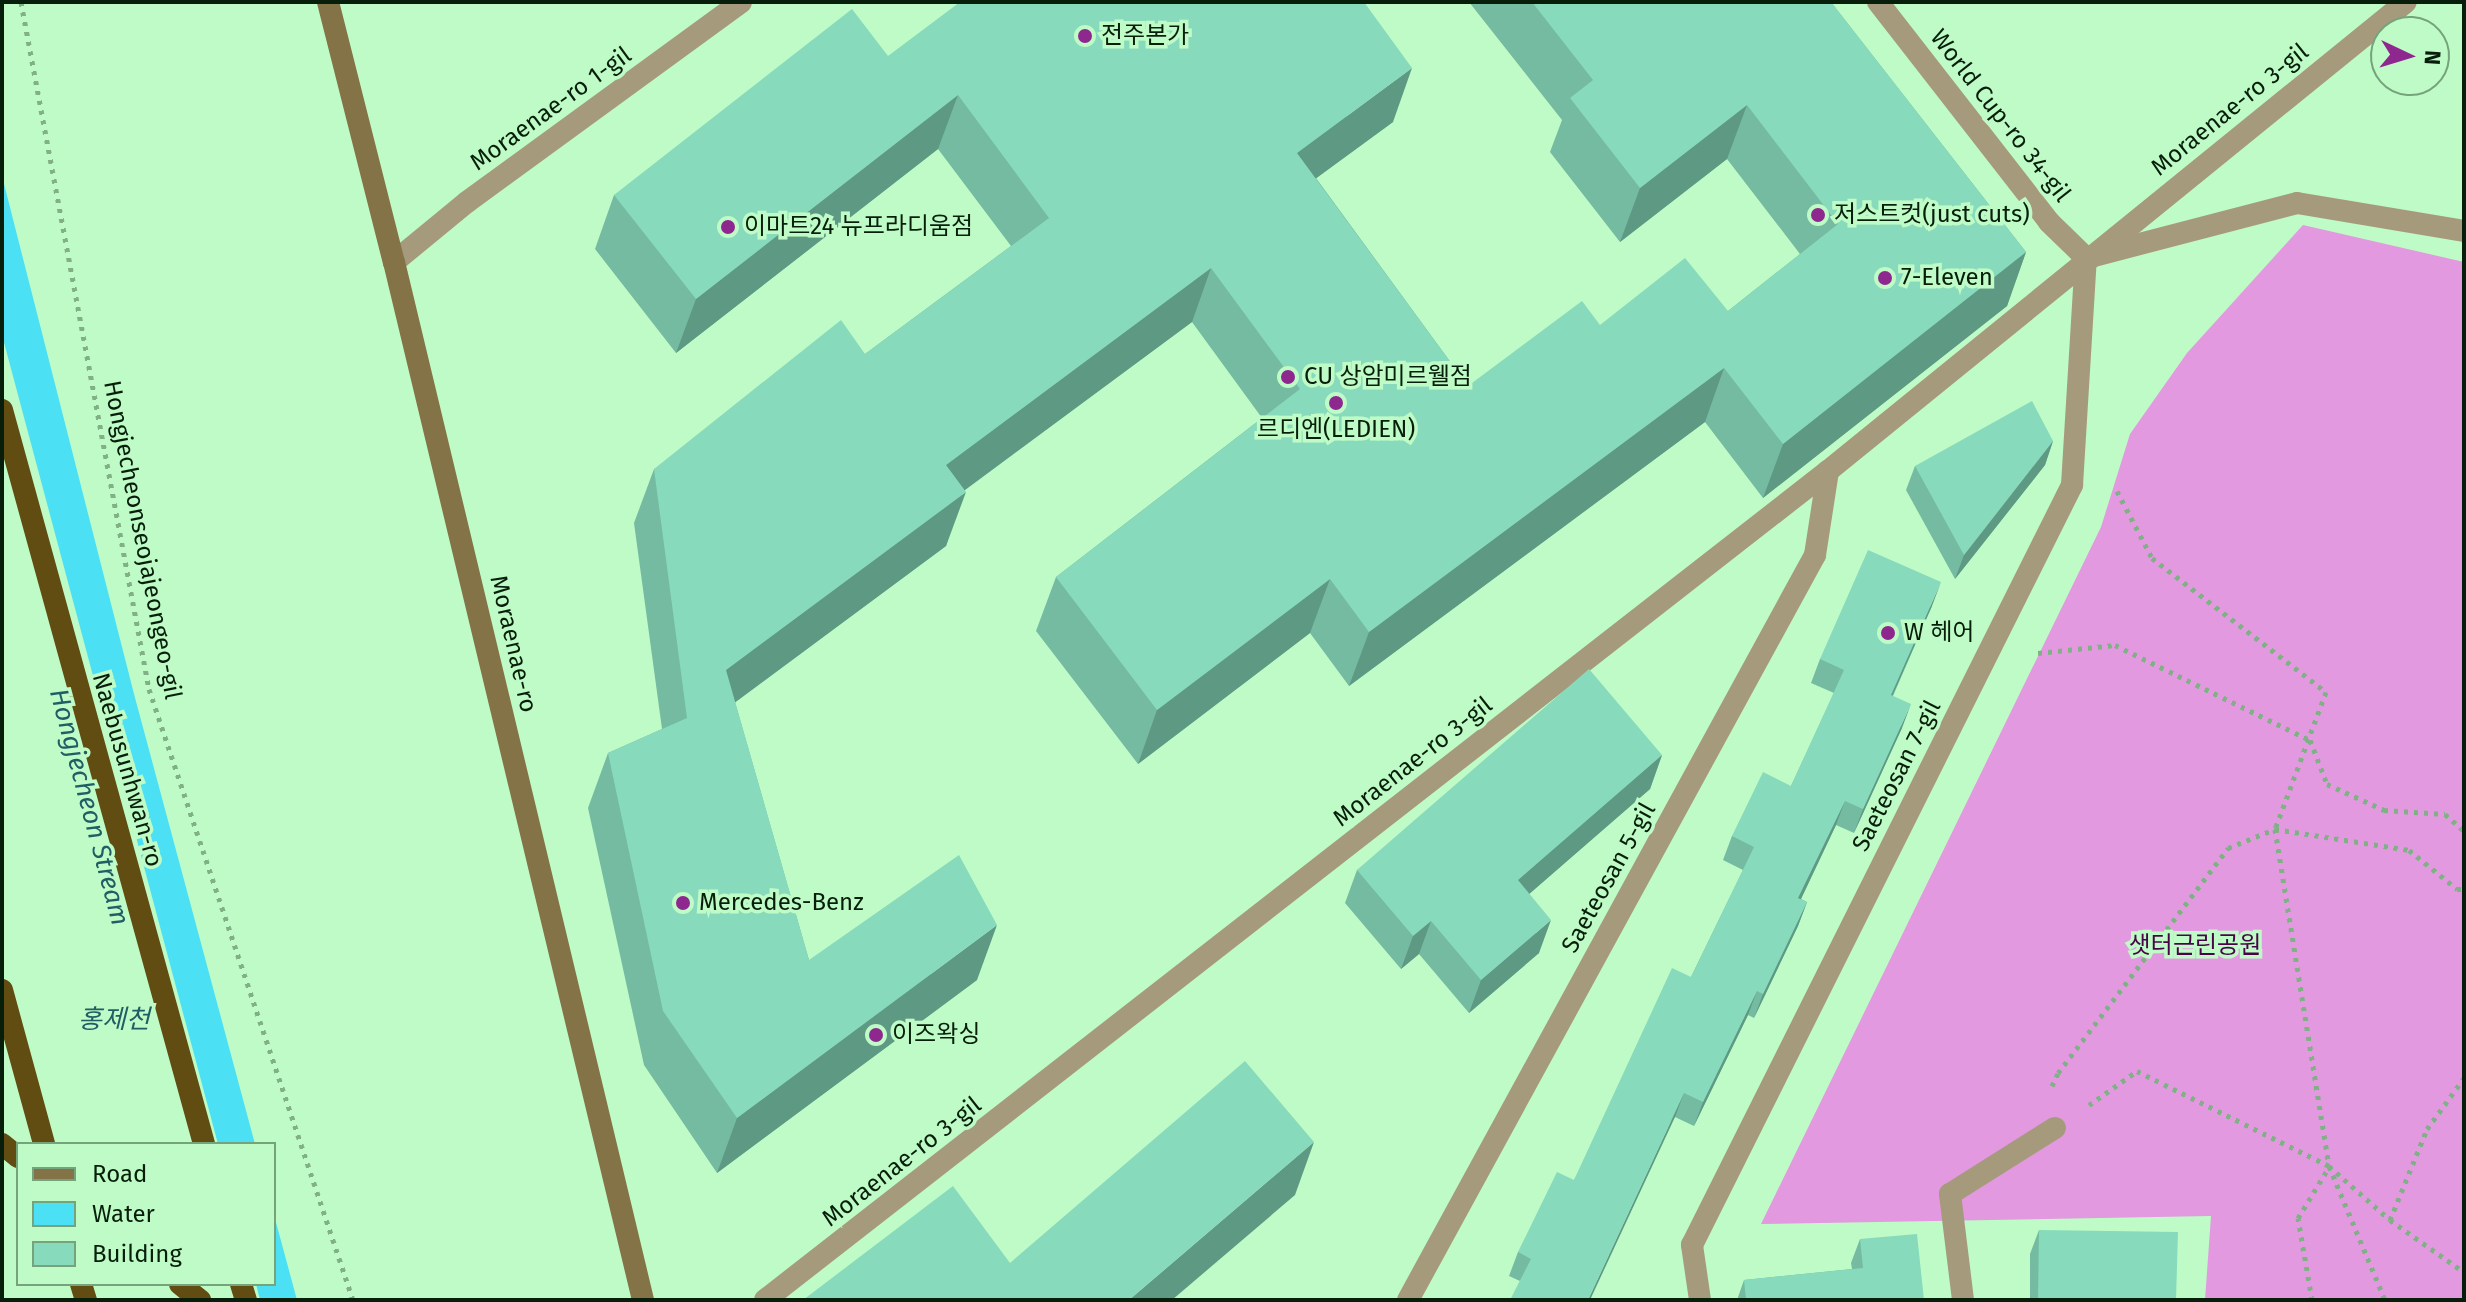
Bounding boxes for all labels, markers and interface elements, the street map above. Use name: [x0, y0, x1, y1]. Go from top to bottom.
north arrow: [2370, 16, 2450, 96]
place label: 전주본가: [1101, 22, 1189, 50]
street label: World Cup-ro 34-gil: [1924, 24, 2076, 208]
marker: 전주본가: [1076, 27, 1094, 45]
street label: Moraenae-ro 3-gil: [2146, 38, 2314, 182]
street label: Moraenae-ro 1-gil: [465, 41, 637, 177]
text: N: [2418, 49, 2446, 66]
place label: 저스트컷(just cuts): [1834, 201, 2030, 229]
marker: 저스트컷(just cuts): [1809, 206, 1827, 224]
place label: 이마트24 뉴프라디움점: [744, 213, 973, 241]
marker: 이마트24 뉴프라디움점: [719, 218, 737, 236]
place label: 7-Eleven: [1901, 264, 1993, 292]
marker: 7-Eleven: [1876, 269, 1894, 287]
place label: CU 상암미르웰점: [1304, 363, 1472, 391]
marker: CU 상암미르웰점: [1279, 368, 1297, 386]
street label: Hongjecheonseojajeongeo-gil: [97, 378, 187, 702]
marker: 르디엔(LEDIEN): [1327, 394, 1345, 412]
place label: 르디엔(LEDIEN): [1257, 416, 1415, 444]
street label: Moraenae-ro: [483, 573, 543, 715]
place label: W 헤어: [1904, 619, 1974, 647]
marker: W 헤어: [1879, 624, 1897, 642]
street label: Naebusunhwan-ro: [86, 670, 168, 870]
water label: Hongjecheon Stream: [42, 685, 136, 929]
street label: Moraenae-ro 3-gil: [1328, 691, 1498, 833]
street label: Saeteosan 7-gil: [1847, 696, 1947, 856]
street label: Saeteosan 5-gil: [1556, 798, 1662, 958]
place label: Mercedes-Benz: [699, 889, 864, 917]
marker: Mercedes-Benz: [674, 894, 692, 912]
park label: 샛터근린공원: [2129, 932, 2261, 960]
water label: 홍제천: [78, 1004, 150, 1036]
place label: 이즈왁싱: [892, 1021, 980, 1049]
marker: 이즈왁싱: [867, 1026, 885, 1044]
street label: Moraenae-ro 3-gil: [817, 1091, 987, 1233]
legend: [16, 1142, 276, 1286]
text: Road: [92, 1160, 147, 1188]
text: Water: [92, 1200, 155, 1228]
text: Building: [92, 1240, 182, 1268]

